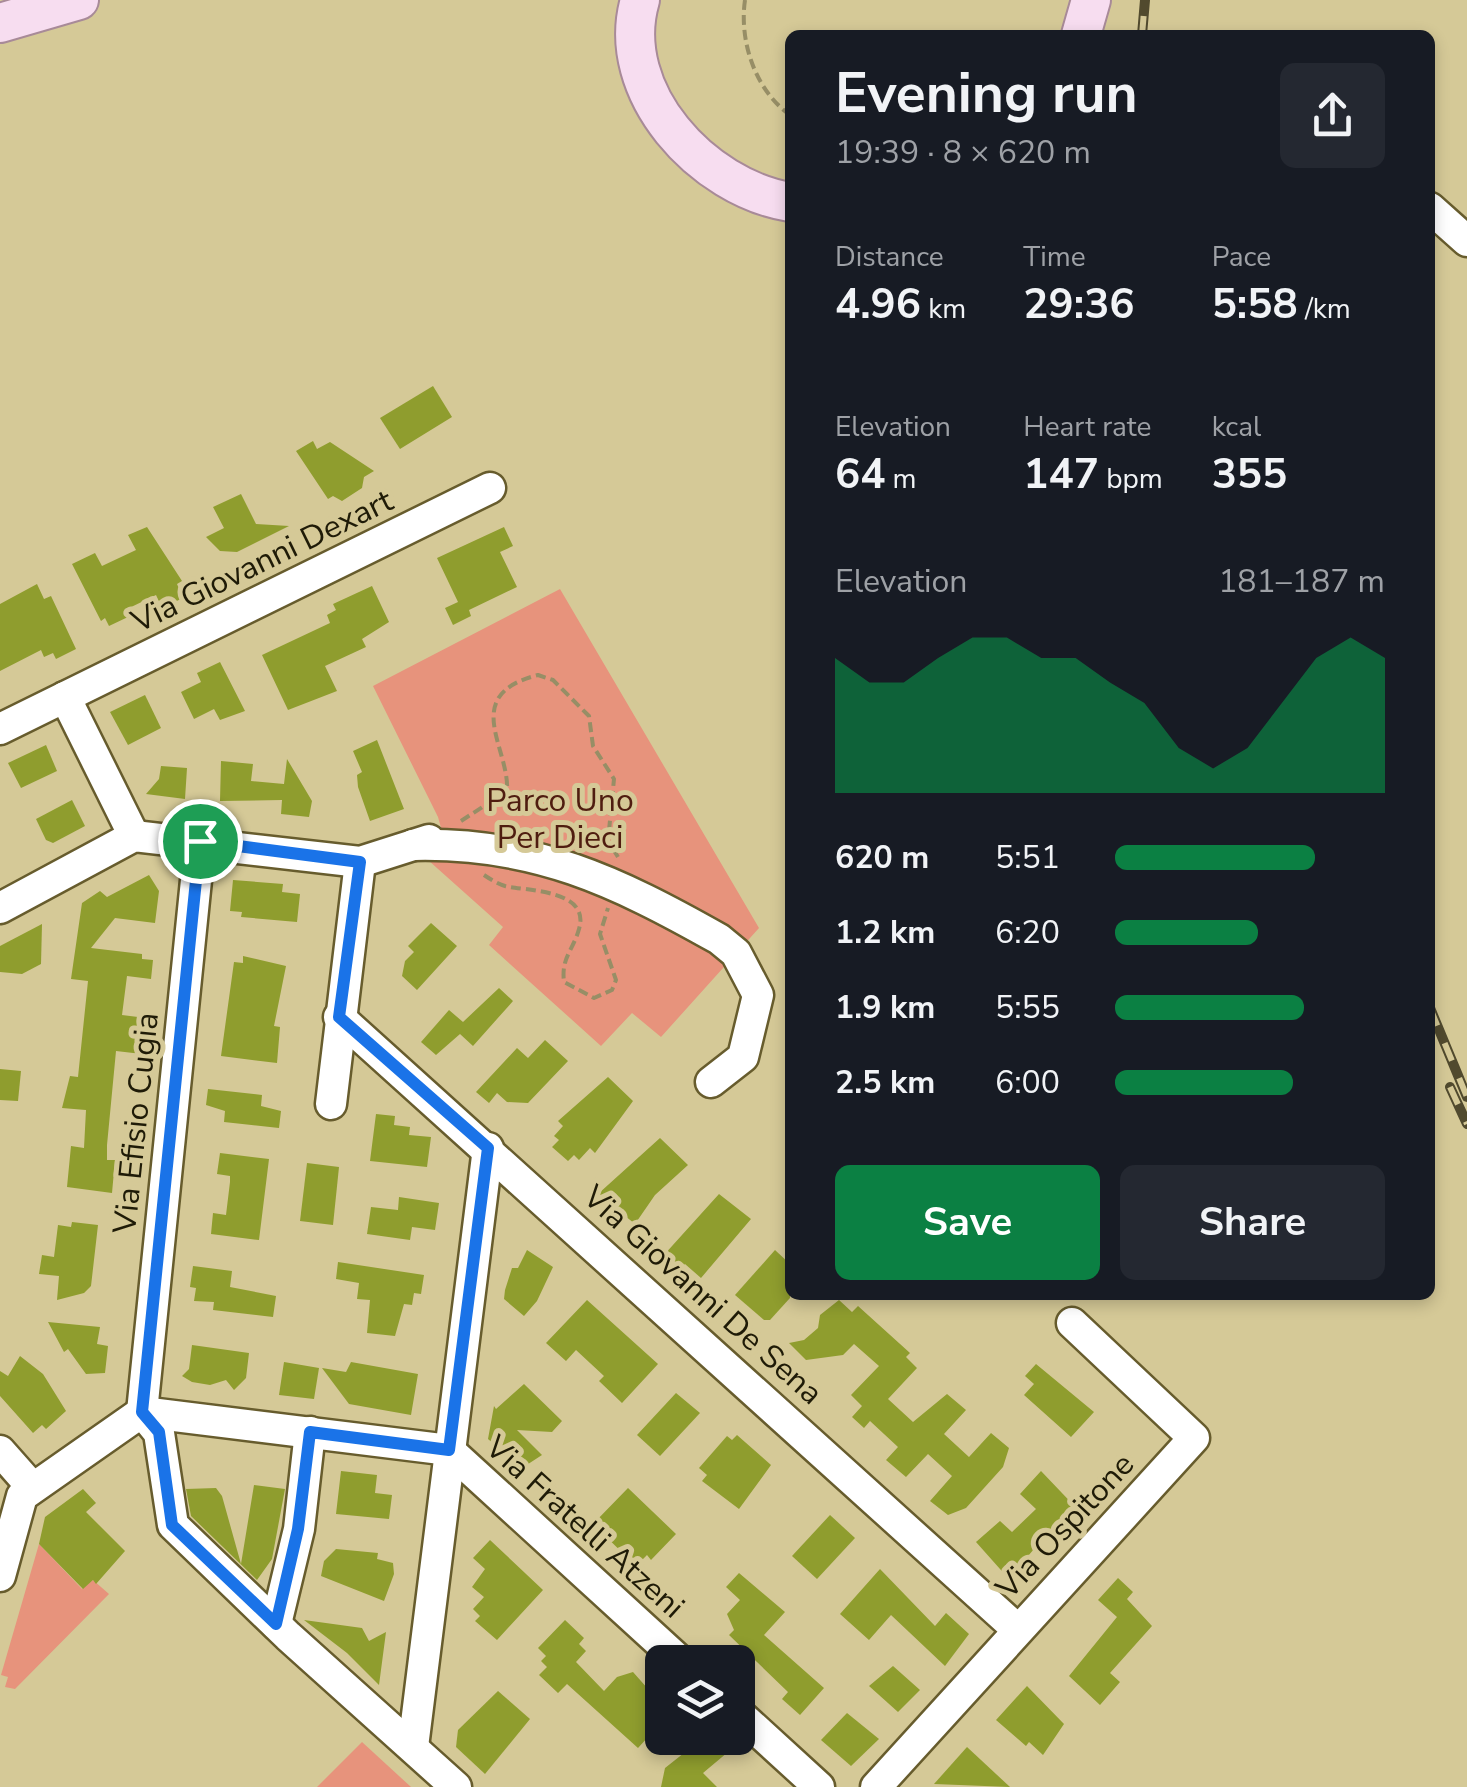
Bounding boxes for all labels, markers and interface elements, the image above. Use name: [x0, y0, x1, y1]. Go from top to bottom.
text: Evening run: [835, 56, 1138, 131]
button: share: [1280, 63, 1385, 168]
text: 19:39 · 8 × 620 m: [835, 131, 1091, 174]
text: Distance: [835, 238, 944, 276]
text: Time: [1023, 238, 1086, 276]
text: Pace: [1212, 238, 1271, 276]
text: 4.96: [835, 276, 921, 333]
text: 29:36: [1023, 276, 1135, 333]
text: 5:58: [1212, 276, 1298, 333]
text: km: [921, 290, 966, 328]
text: /km: [1298, 290, 1351, 328]
text: Elevation: [835, 408, 951, 446]
text: Heart rate: [1023, 408, 1151, 446]
text: kcal: [1212, 408, 1261, 446]
text: 64: [835, 446, 885, 503]
text: 147: [1023, 446, 1099, 503]
text: 355: [1212, 446, 1287, 503]
text: m: [885, 460, 917, 498]
text: bpm: [1099, 460, 1163, 498]
street label: Via Giovanni Dexart: [123, 479, 401, 643]
text: Elevation: [835, 560, 968, 603]
text: 181–187 m: [1218, 560, 1385, 603]
park label: Parco Uno Per Dieci: [486, 779, 634, 859]
pin: [158, 799, 243, 884]
icon: arrive: [173, 814, 228, 869]
text: 620 m: [835, 836, 929, 879]
text: 5:51: [995, 836, 1060, 879]
text: 1.2 km: [835, 911, 935, 954]
text: 6:20: [995, 911, 1060, 954]
text: 1.9 km: [835, 986, 935, 1029]
text: 5:55: [995, 986, 1060, 1029]
street label: Via Efisio Cugia: [103, 1010, 169, 1237]
text: 2.5 km: [835, 1061, 935, 1104]
text: 6:00: [995, 1061, 1060, 1104]
button: Save: [835, 1165, 1100, 1280]
button: Share: [1120, 1165, 1385, 1280]
street label: Via Giovanni De Sena: [573, 1175, 832, 1414]
street label: Via Fratelli Atzeni: [475, 1425, 694, 1628]
street label: Via Ospitone: [986, 1444, 1144, 1609]
map controls: [645, 1645, 755, 1755]
button: layers: [645, 1645, 755, 1755]

